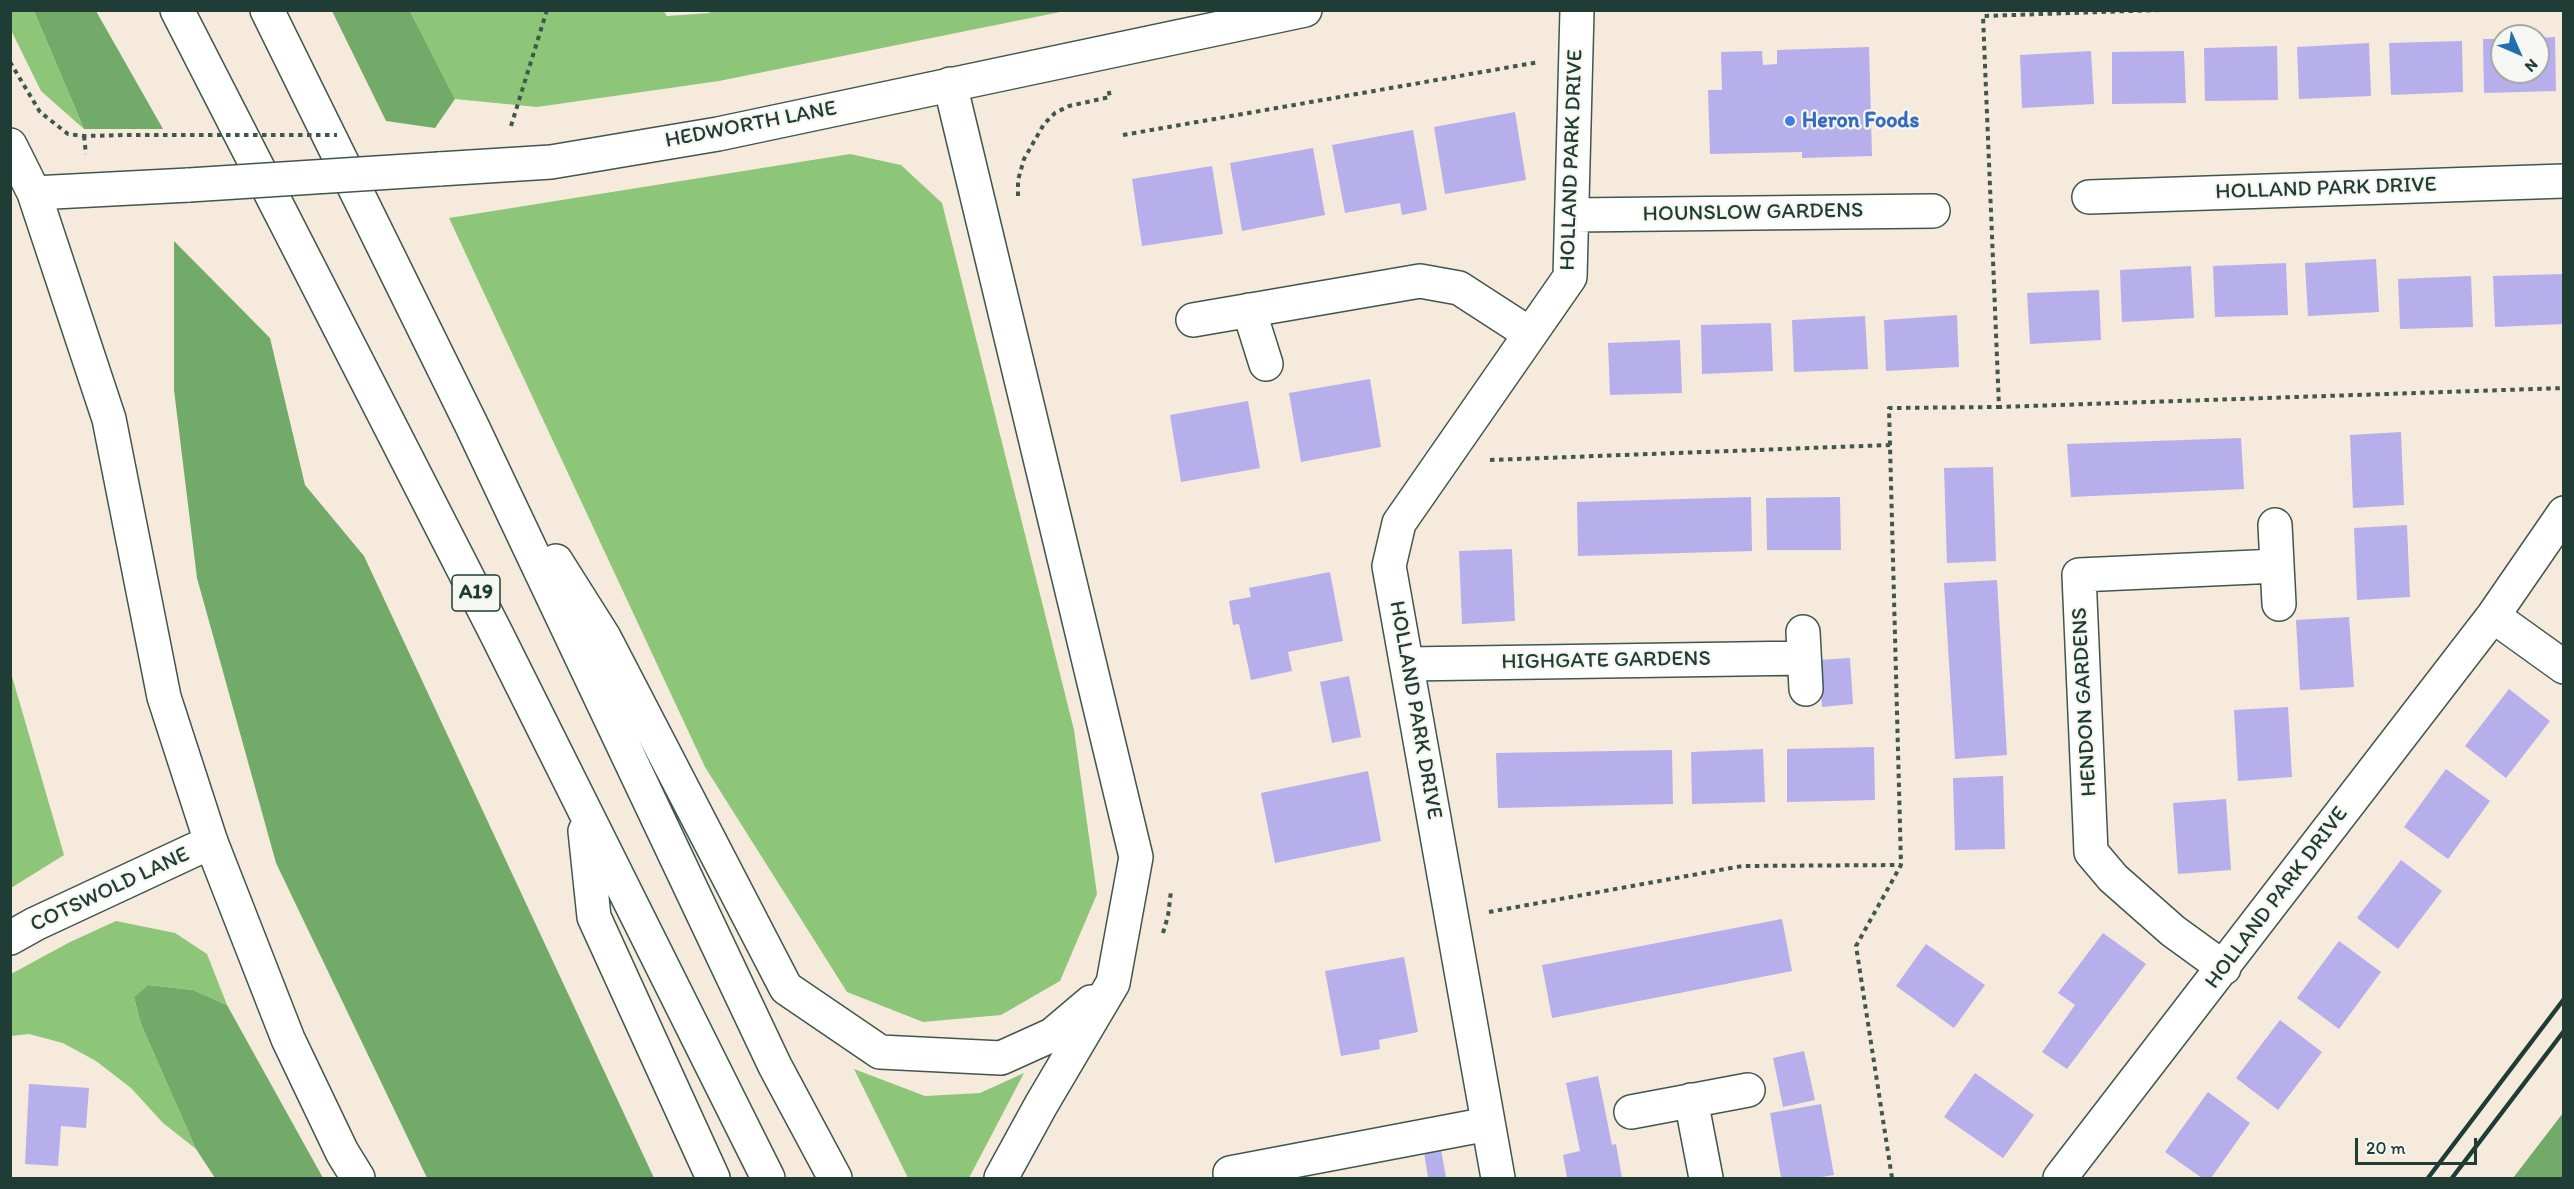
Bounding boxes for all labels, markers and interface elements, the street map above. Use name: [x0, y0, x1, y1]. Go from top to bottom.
north arrow: [2490, 24, 2550, 84]
street label: HOLLAND PARK DRIVE: [1555, 49, 1589, 271]
text: N: [2521, 55, 2542, 76]
street label: HEDWORTH LANE: [663, 95, 839, 155]
place label: Heron Foods: [1802, 108, 1919, 134]
marker: Heron Foods: [1783, 114, 1797, 128]
street label: HOLLAND PARK DRIVE: [2215, 172, 2437, 206]
street label: HOUNSLOW GARDENS: [1642, 198, 1864, 228]
road number: A19: [452, 575, 500, 611]
street label: HOLLAND PARK DRIVE: [1383, 599, 1447, 821]
street label: HENDON GARDENS: [2067, 607, 2103, 797]
street label: HIGHGATE GARDENS: [1501, 646, 1711, 676]
street label: HOLLAND PARK DRIVE: [2200, 802, 2354, 994]
street label: COTSWOLD LANE: [26, 842, 194, 938]
scale bar: [2358, 1126, 2480, 1164]
text: 20 m: [2366, 1137, 2406, 1159]

